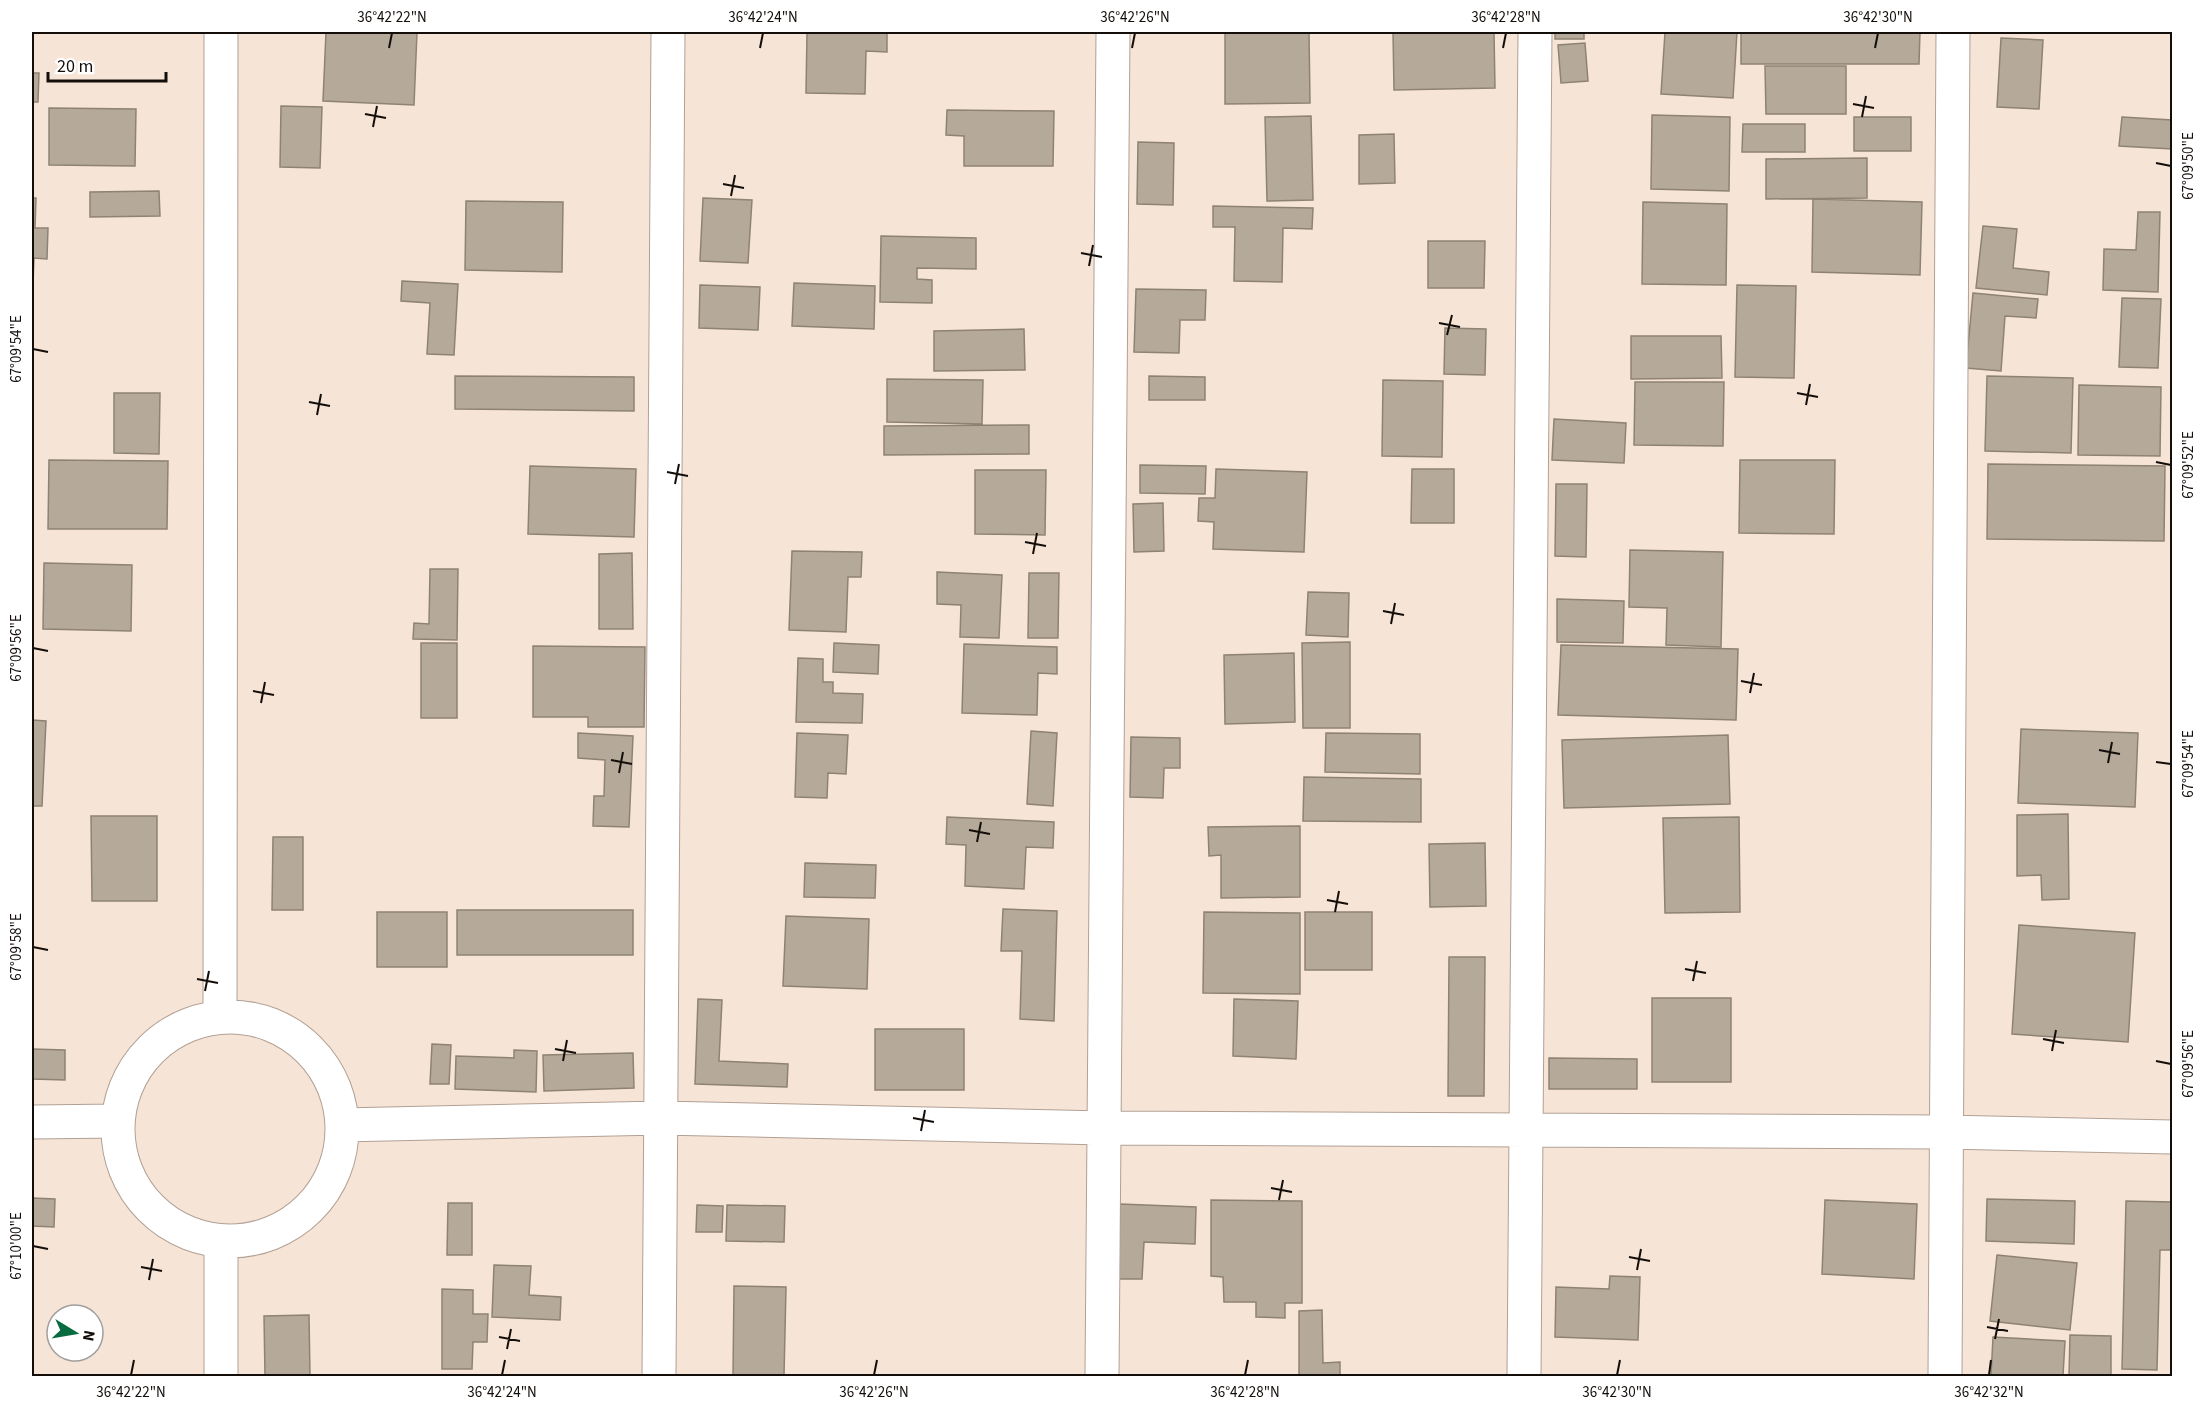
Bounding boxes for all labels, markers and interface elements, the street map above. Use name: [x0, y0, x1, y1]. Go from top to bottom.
text: 36°42'22"N: [357, 7, 427, 28]
text: 36°42'24"N: [728, 7, 798, 28]
text: 36°42'26"N: [1100, 7, 1170, 28]
text: 36°42'28"N: [1471, 7, 1541, 28]
text: 36°42'30"N: [1843, 7, 1913, 28]
scale bar: [48, 45, 166, 83]
text: 20 m: [57, 54, 93, 79]
text: 67°09'50"E: [2178, 132, 2199, 200]
text: 67°09'54"E: [6, 315, 27, 383]
text: 67°09'52"E: [2178, 431, 2199, 499]
text: 67°09'56"E: [6, 614, 27, 682]
text: 67°09'54"E: [2178, 730, 2199, 798]
text: 67°09'58"E: [6, 913, 27, 981]
text: 67°09'56"E: [2178, 1030, 2199, 1098]
text: 67°10'00"E: [6, 1212, 27, 1280]
north arrow: [45, 1303, 105, 1363]
text: N: [77, 1328, 101, 1343]
text: 36°42'22"N: [96, 1382, 166, 1403]
text: 36°42'24"N: [467, 1382, 537, 1403]
text: 36°42'26"N: [839, 1382, 909, 1403]
text: 36°42'28"N: [1210, 1382, 1280, 1403]
text: 36°42'30"N: [1582, 1382, 1652, 1403]
text: 36°42'32"N: [1954, 1382, 2024, 1403]

